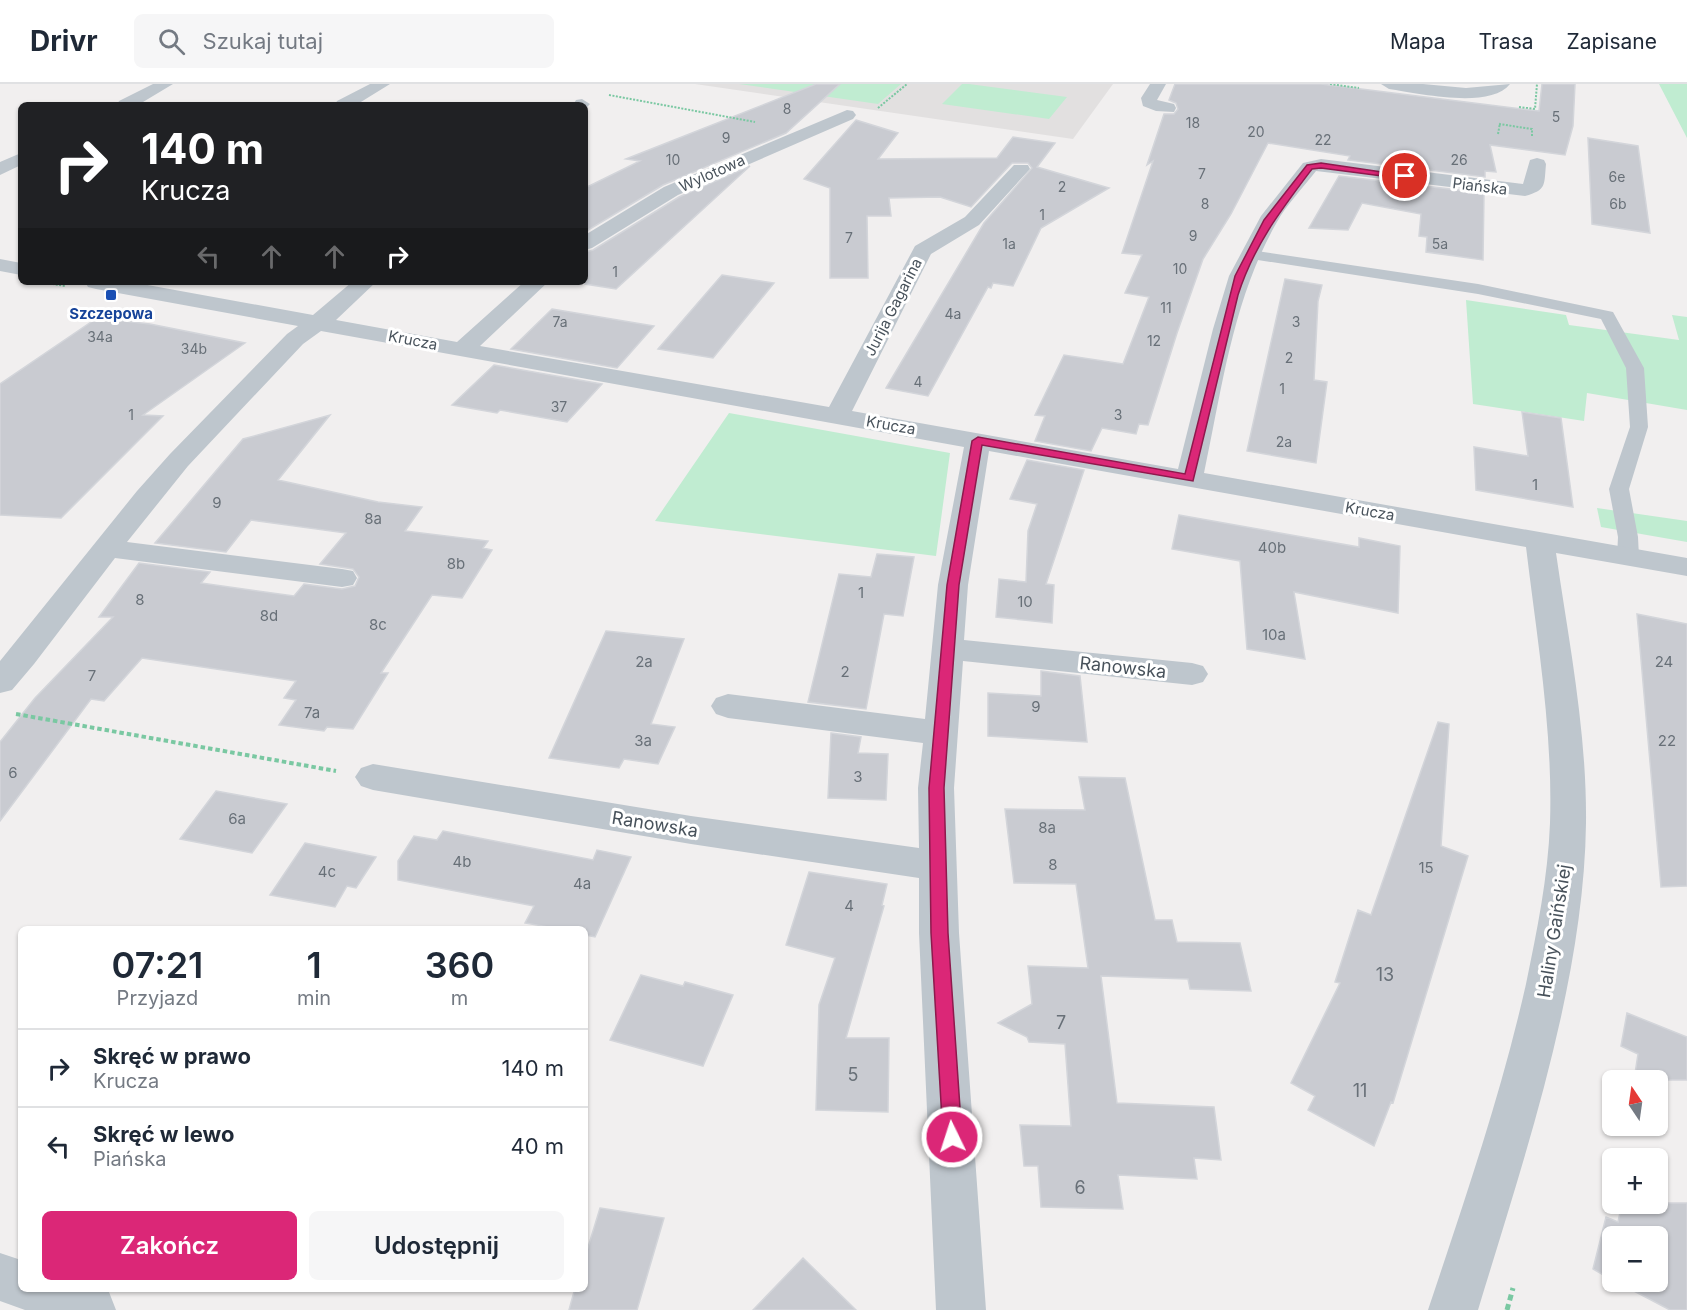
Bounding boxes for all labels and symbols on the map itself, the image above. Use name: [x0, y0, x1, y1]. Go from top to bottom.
house number: 8: [783, 100, 791, 117]
house number: 5: [1552, 108, 1560, 125]
house number: 18: [1186, 114, 1200, 131]
house number: 20: [1247, 123, 1265, 140]
house number: 9: [722, 129, 730, 146]
house number: 22: [1314, 131, 1332, 148]
street label: Wylotowa: [676, 150, 748, 196]
pin: [1379, 150, 1430, 201]
house number: 10: [666, 151, 680, 168]
house number: 26: [1450, 151, 1468, 168]
house number: 7: [1198, 165, 1206, 182]
house number: 6e: [1609, 168, 1625, 185]
street label: Piańska: [1452, 173, 1508, 199]
house number: 2: [1058, 178, 1066, 195]
house number: 8: [1201, 195, 1209, 212]
house number: 6b: [1609, 195, 1627, 212]
house number: 1: [1039, 206, 1045, 223]
house number: 9: [1189, 227, 1197, 244]
house number: 7: [845, 229, 853, 246]
house number: 1a: [1002, 235, 1016, 252]
house number: 5a: [1432, 235, 1448, 252]
street label: Jurija Gagarina: [860, 255, 926, 359]
house number: 10: [1173, 260, 1187, 277]
house number: 1: [612, 263, 618, 280]
marker: Szczepowa: [104, 288, 118, 302]
house number: 11: [1160, 299, 1172, 316]
place label: Szczepowa: [69, 304, 153, 323]
house number: 4a: [945, 305, 961, 322]
house number: 7a: [552, 313, 568, 330]
house number: 3: [1292, 313, 1300, 330]
street label: Krucza: [387, 326, 439, 354]
house number: 34a: [87, 328, 113, 345]
house number: 12: [1147, 332, 1161, 349]
house number: 34b: [181, 340, 207, 357]
house number: 2: [1285, 349, 1293, 366]
house number: 4: [913, 373, 923, 390]
house number: 1: [1279, 380, 1285, 397]
house number: 37: [551, 398, 567, 415]
house number: 1: [128, 406, 134, 423]
house number: 3: [1114, 406, 1122, 423]
street label: Krucza: [865, 411, 917, 439]
house number: 2a: [1276, 433, 1292, 450]
house number: 1: [1532, 475, 1538, 494]
house number: 9: [212, 493, 222, 512]
street label: Krucza: [1344, 497, 1396, 525]
house number: 8a: [364, 509, 382, 528]
house number: 40b: [1258, 538, 1286, 557]
house number: 8b: [447, 554, 465, 573]
house number: 1: [858, 583, 864, 602]
house number: 8: [135, 590, 145, 609]
house number: 10: [1017, 592, 1033, 611]
house number: 8d: [260, 606, 278, 625]
house number: 8c: [369, 615, 387, 634]
house number: 10a: [1262, 625, 1286, 644]
house number: 2a: [635, 652, 653, 671]
street label: Ranowska: [1079, 652, 1167, 682]
house number: 24: [1655, 652, 1673, 671]
house number: 2: [840, 662, 850, 681]
house number: 7: [88, 666, 96, 685]
house number: 9: [1031, 697, 1041, 716]
house number: 7a: [304, 703, 320, 722]
house number: 3a: [634, 731, 652, 750]
house number: 22: [1658, 731, 1676, 750]
house number: 6: [8, 763, 18, 782]
house number: 3: [853, 767, 863, 786]
street label: Ranowska: [610, 807, 700, 841]
house number: 6a: [228, 809, 246, 828]
house number: 8a: [1038, 818, 1056, 837]
house number: 4b: [453, 852, 471, 871]
house number: 8: [1048, 855, 1058, 874]
house number: 15: [1418, 858, 1434, 877]
house number: 4c: [318, 862, 336, 881]
street label: Haliny Gaińskiej: [1533, 863, 1575, 999]
house number: 4a: [573, 874, 591, 893]
house number: 4: [844, 896, 854, 915]
house number: 13: [1376, 964, 1394, 985]
house number: 7: [1056, 1012, 1066, 1033]
house number: 5: [848, 1064, 858, 1085]
north arrow: [1602, 1070, 1668, 1136]
house number: 11: [1353, 1080, 1367, 1101]
position arrow: [920, 1105, 984, 1169]
house number: 6: [1074, 1177, 1086, 1198]

